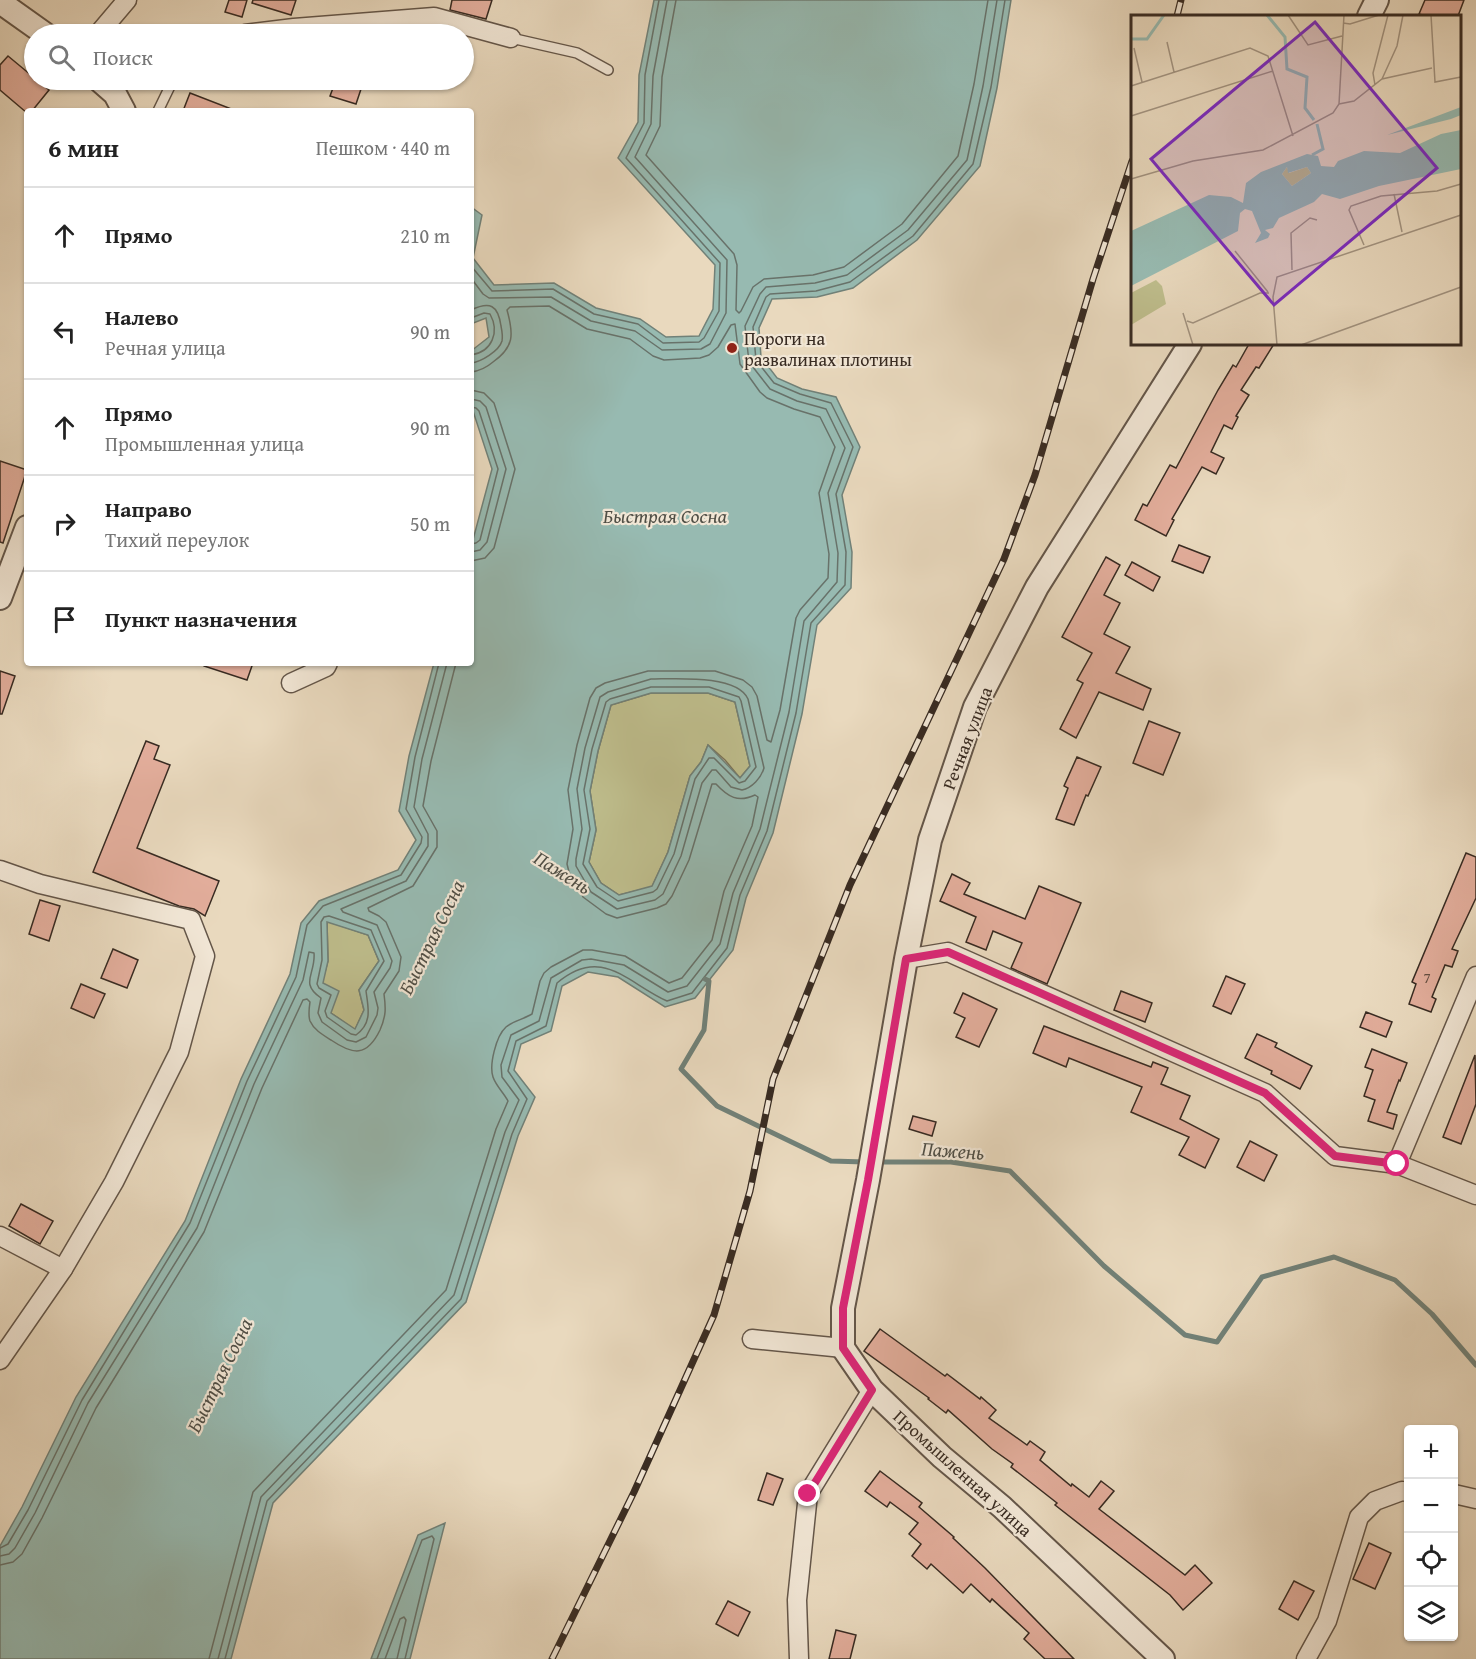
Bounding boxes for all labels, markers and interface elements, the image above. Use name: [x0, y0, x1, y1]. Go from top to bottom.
inset map: [1131, 15, 1461, 345]
search box: [24, 24, 474, 90]
icon: search: [45, 41, 78, 74]
text: Поиск: [93, 41, 153, 73]
text: 6 мин: [48, 128, 119, 167]
text: Пешком · 440 m: [316, 133, 450, 162]
icon: ahead: [48, 219, 81, 252]
text: Прямо: [105, 219, 172, 251]
text: 210 m: [400, 221, 450, 250]
text: Налево: [105, 301, 178, 333]
icon: left: [48, 315, 81, 348]
text: 90 m: [410, 317, 450, 346]
place label: Пороги на развалинах плотины: [744, 325, 912, 373]
text: Речная улица: [105, 333, 225, 362]
marker: Пороги на развалинах плотины: [725, 341, 739, 355]
text: Прямо: [105, 397, 172, 429]
icon: ahead: [48, 411, 81, 444]
text: 90 m: [410, 413, 450, 442]
text: Промышленная улица: [105, 429, 304, 458]
text: Направо: [105, 493, 192, 525]
water label: Быстрая Сосна: [603, 501, 728, 530]
icon: right: [48, 507, 81, 540]
text: 50 m: [410, 509, 450, 538]
text: Тихий переулок: [105, 525, 249, 554]
icon: arrive: [48, 603, 81, 636]
text: Пункт назначения: [105, 603, 297, 635]
street label: Речная улица: [935, 682, 999, 793]
water label: Пажень: [529, 843, 597, 901]
water label: Быстрая Сосна: [391, 874, 472, 999]
house number: 7: [1423, 967, 1431, 988]
water label: Пажень: [921, 1133, 985, 1167]
route start: [1383, 1150, 1409, 1176]
water label: Быстрая Сосна: [179, 1312, 260, 1437]
street label: Промышленная улица: [887, 1403, 1039, 1543]
map controls: [1404, 1425, 1458, 1641]
button: +: [1404, 1425, 1458, 1479]
button: −: [1404, 1479, 1458, 1533]
route end: [794, 1480, 820, 1506]
button: locate: [1404, 1533, 1458, 1587]
button: layers: [1404, 1587, 1458, 1641]

